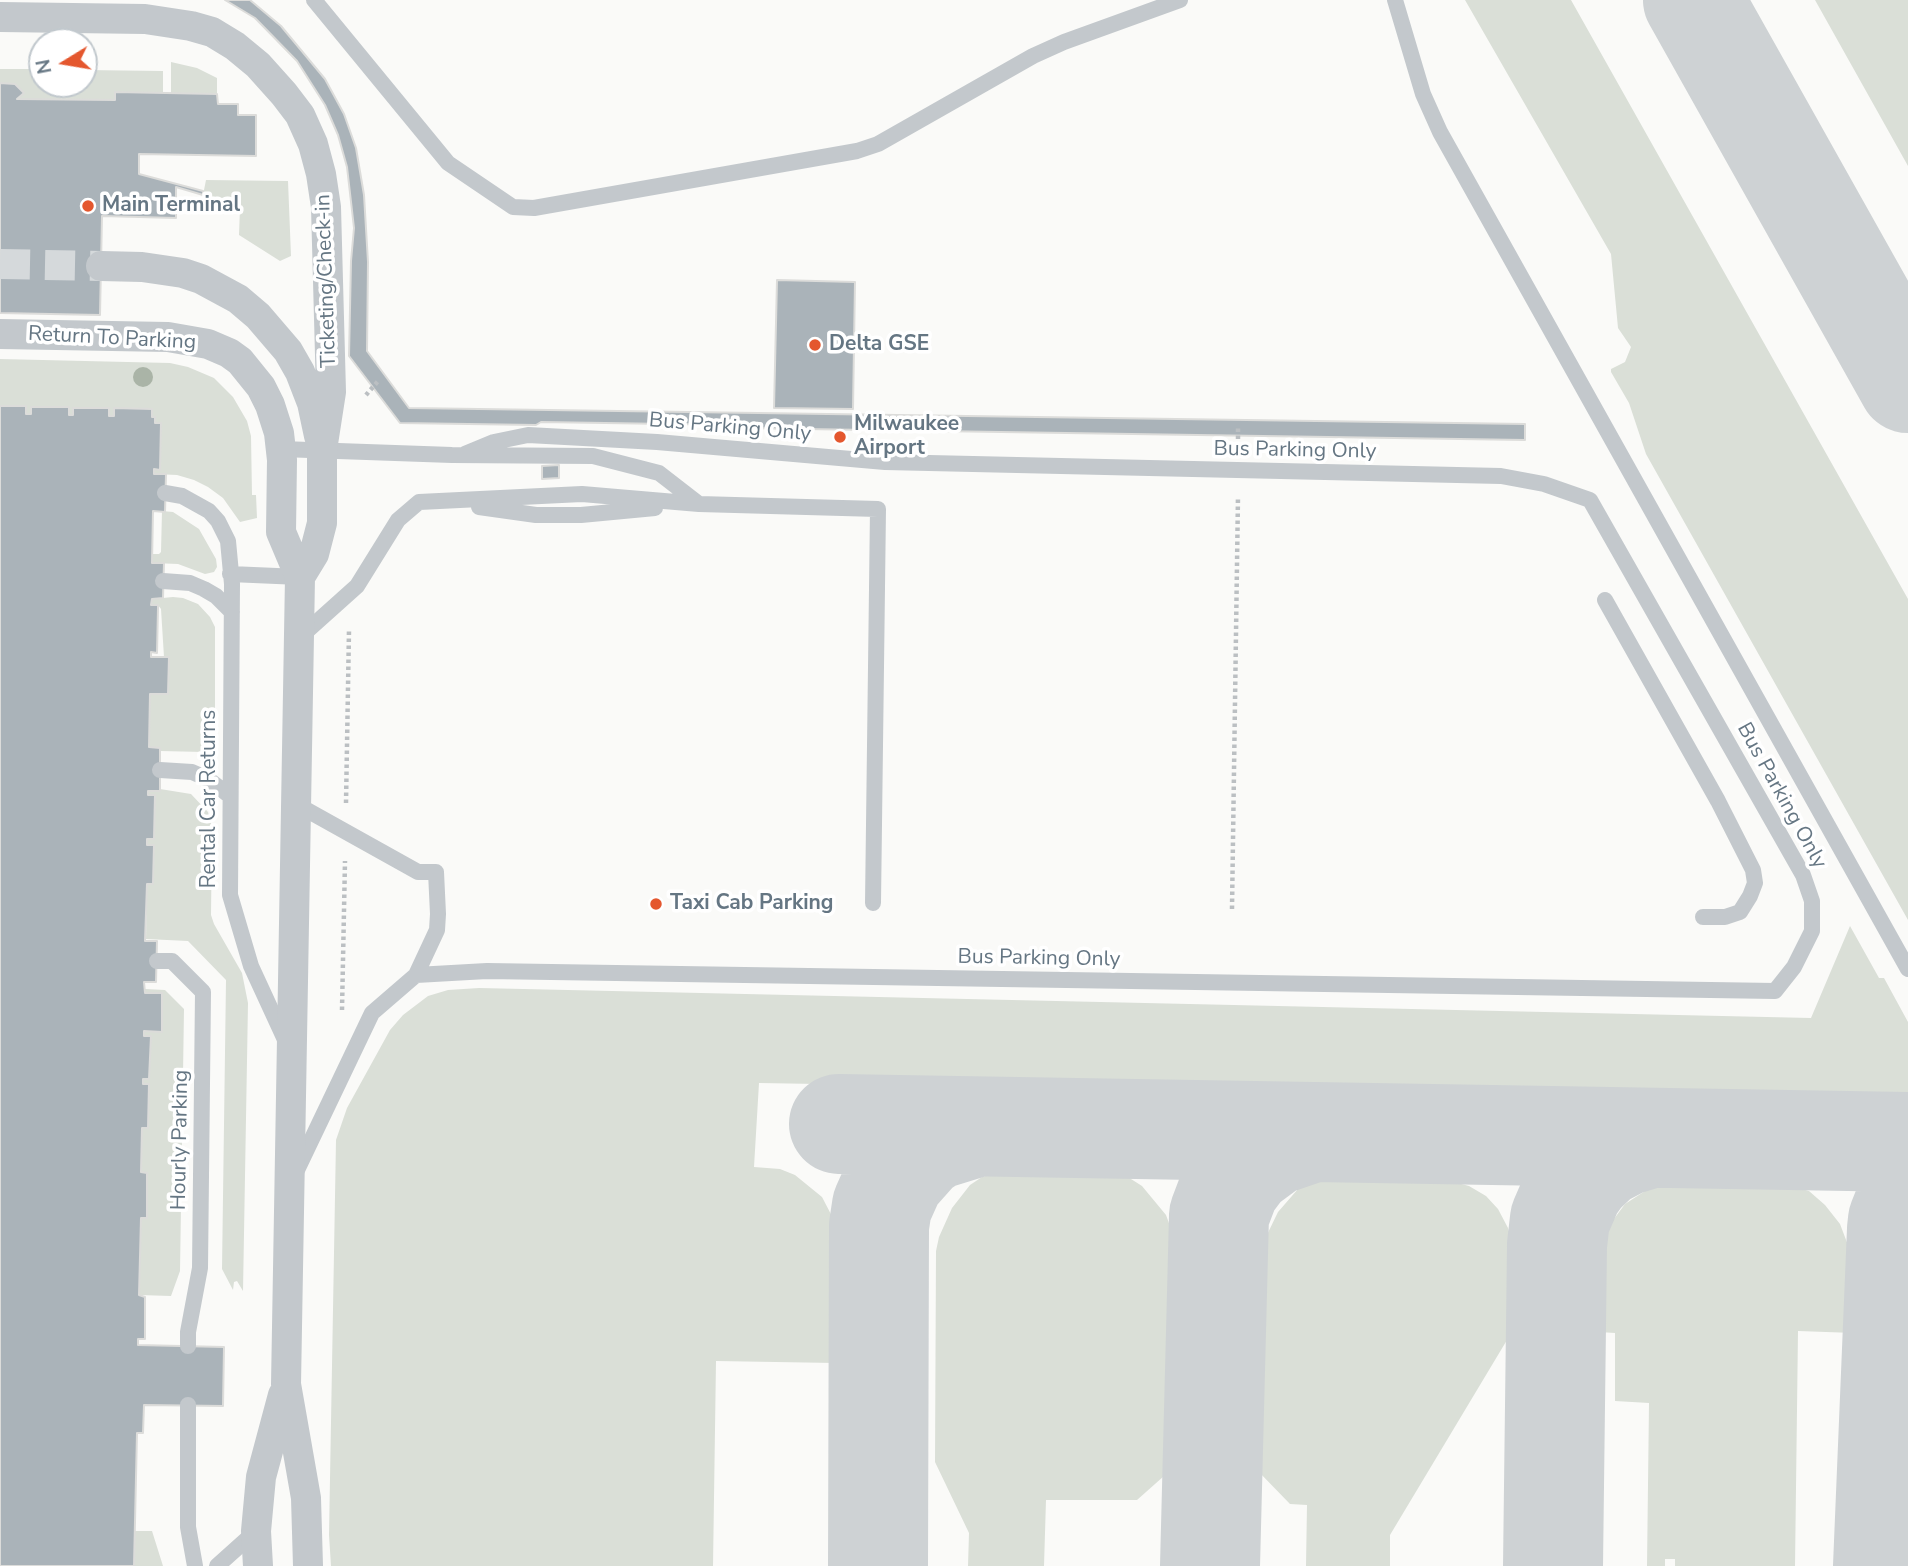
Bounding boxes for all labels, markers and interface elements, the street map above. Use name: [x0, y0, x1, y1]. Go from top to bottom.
north arrow: [28, 28, 98, 98]
text: N: [30, 57, 58, 76]
place label: Main Terminal: [102, 193, 240, 219]
street label: Ticketing/Check-in: [311, 194, 343, 368]
marker: Main Terminal: [80, 198, 96, 214]
street label: Return To Parking: [27, 322, 197, 356]
place label: Delta GSE: [829, 332, 929, 358]
marker: Delta GSE: [807, 337, 823, 353]
street label: Bus Parking Only: [648, 408, 812, 448]
place label: Milwaukee Airport: [854, 412, 959, 462]
marker: Milwaukee Airport: [832, 429, 848, 445]
street label: Bus Parking Only: [1213, 437, 1377, 465]
street label: Rental Car Returns: [197, 710, 223, 888]
street label: Bus Parking Only: [1731, 719, 1831, 873]
place label: Taxi Cab Parking: [670, 891, 834, 917]
marker: Taxi Cab Parking: [648, 896, 664, 912]
street label: Bus Parking Only: [957, 945, 1121, 973]
street label: Hourly Parking: [167, 1070, 195, 1210]

